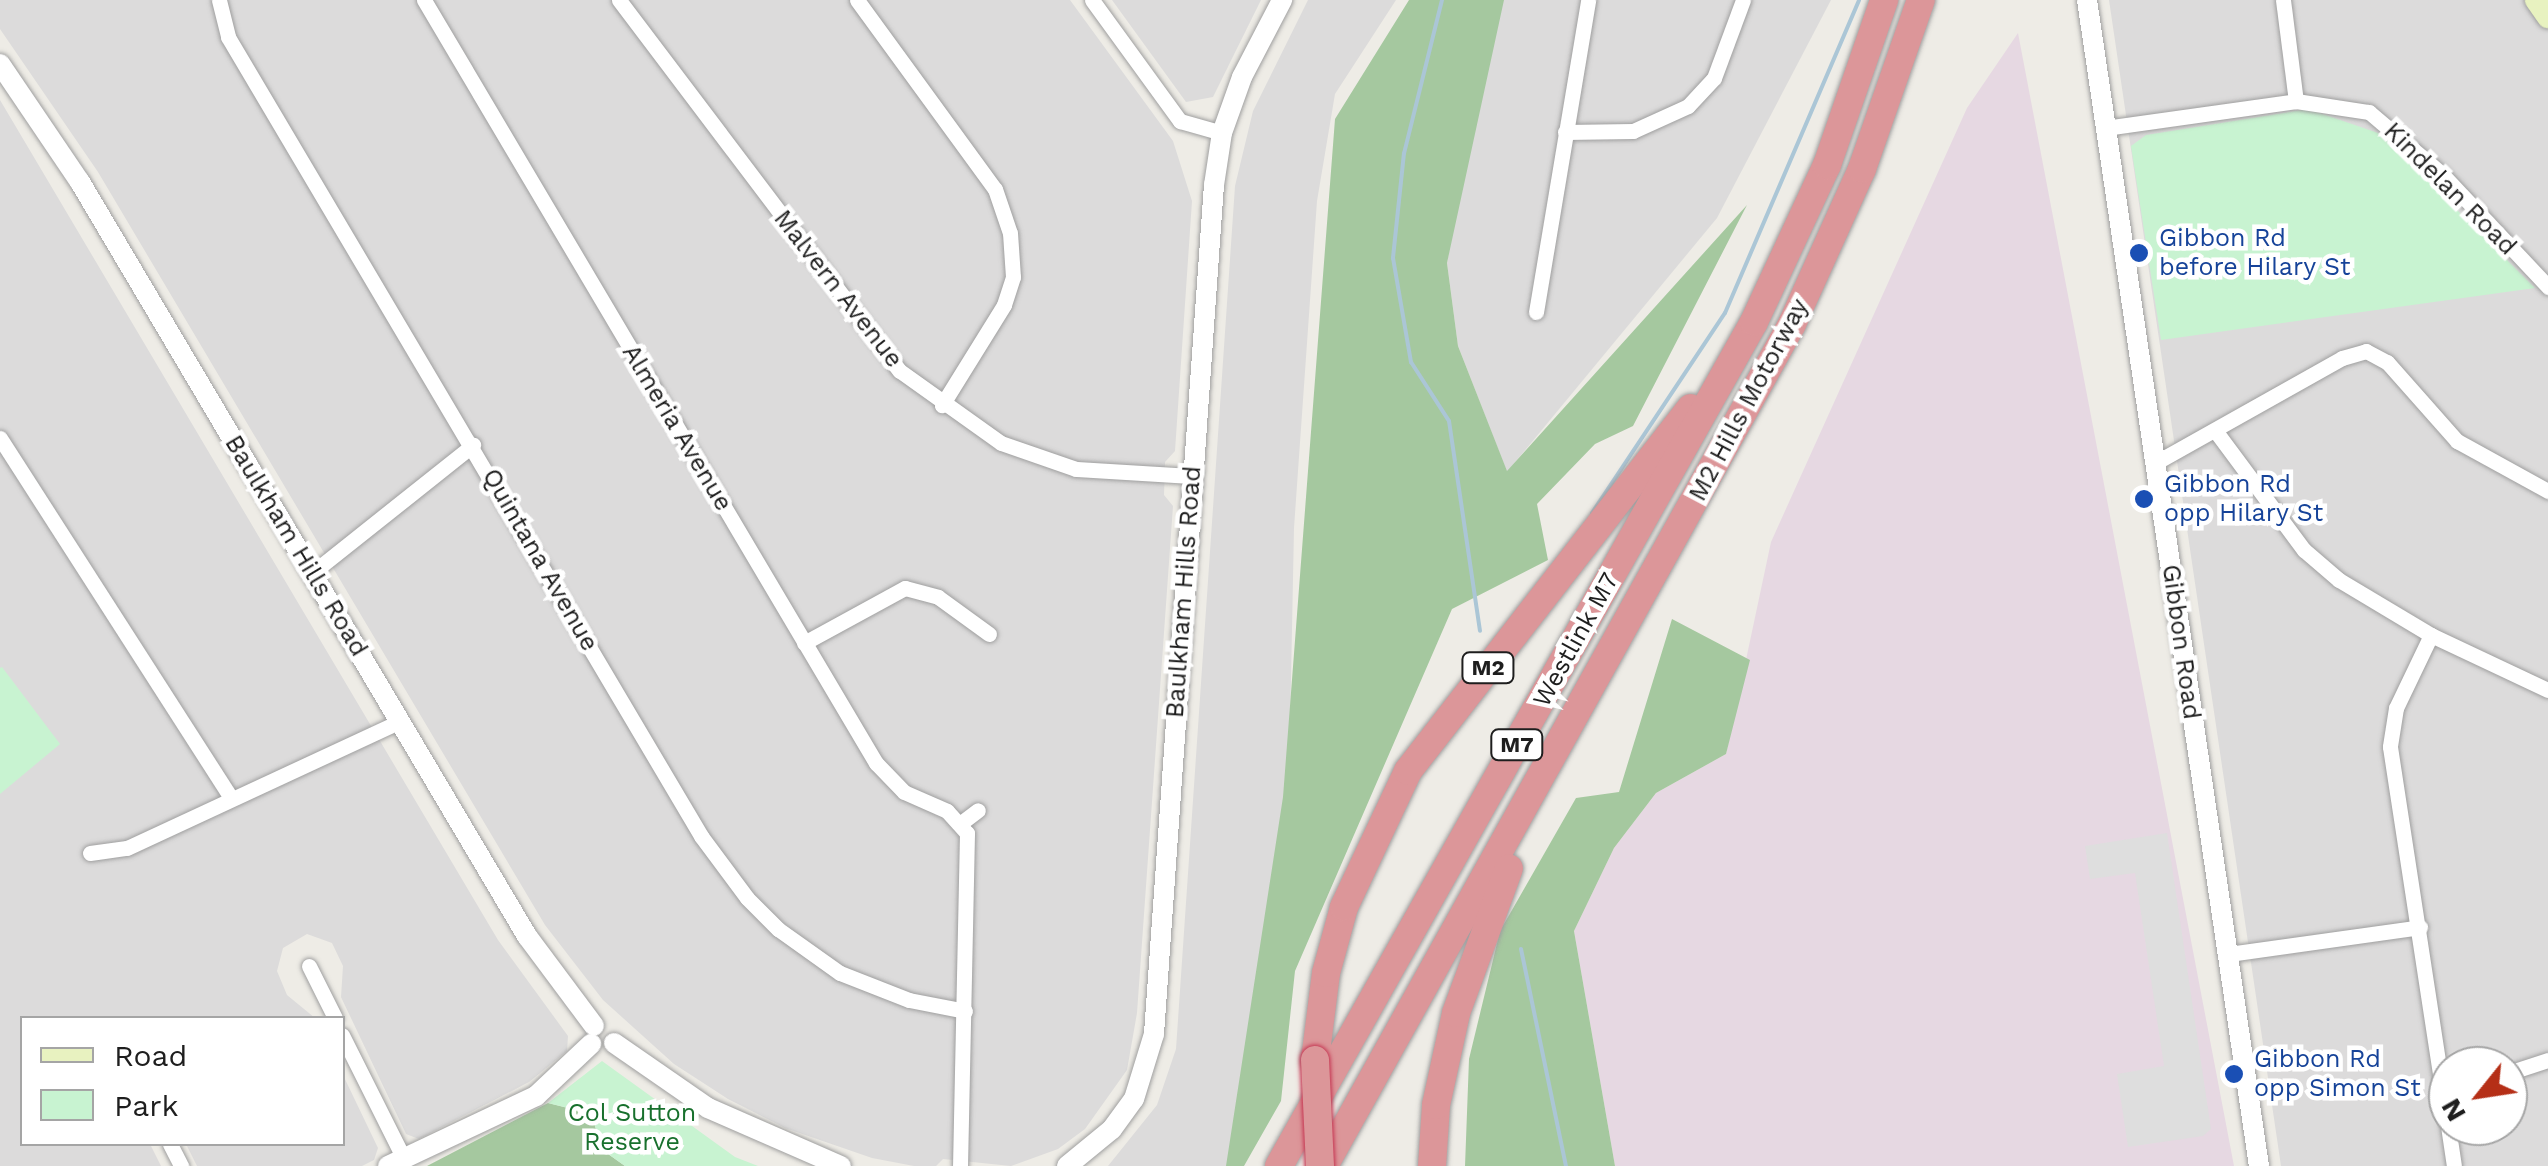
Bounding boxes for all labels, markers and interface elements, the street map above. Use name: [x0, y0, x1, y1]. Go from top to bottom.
street label: Kindelan Road: [2377, 116, 2523, 262]
street label: Malvern Avenue: [767, 204, 909, 374]
place label: Gibbon Rd before Hilary St: [2159, 224, 2351, 283]
marker: Gibbon Rd before Hilary St: [2128, 242, 2150, 264]
street label: M2 Hills Motorway: [1683, 294, 1815, 506]
street label: Almeria Avenue: [615, 339, 739, 517]
street label: Baulkham Hills Road: [218, 430, 374, 662]
street label: Quintana Avenue: [475, 463, 605, 657]
street label: Baulkham Hills Road: [1160, 465, 1208, 719]
place label: Gibbon Rd opp Hilary St: [2164, 470, 2324, 529]
marker: Gibbon Rd opp Hilary St: [2133, 488, 2155, 510]
street label: Gibbon Road: [2155, 563, 2207, 721]
street label: Westlink M7: [1527, 568, 1625, 712]
road number: M2: [1460, 651, 1516, 685]
road number: M7: [1490, 728, 1544, 762]
legend: [20, 1016, 345, 1146]
text: Road: [114, 1038, 187, 1073]
place label: Gibbon Rd opp Simon St: [2254, 1045, 2421, 1104]
north arrow: [2428, 1046, 2528, 1146]
marker: Gibbon Rd opp Simon St: [2223, 1063, 2245, 1085]
text: Park: [114, 1088, 179, 1123]
text: N: [2434, 1093, 2473, 1127]
park label: Col Sutton Reserve: [567, 1099, 697, 1158]

